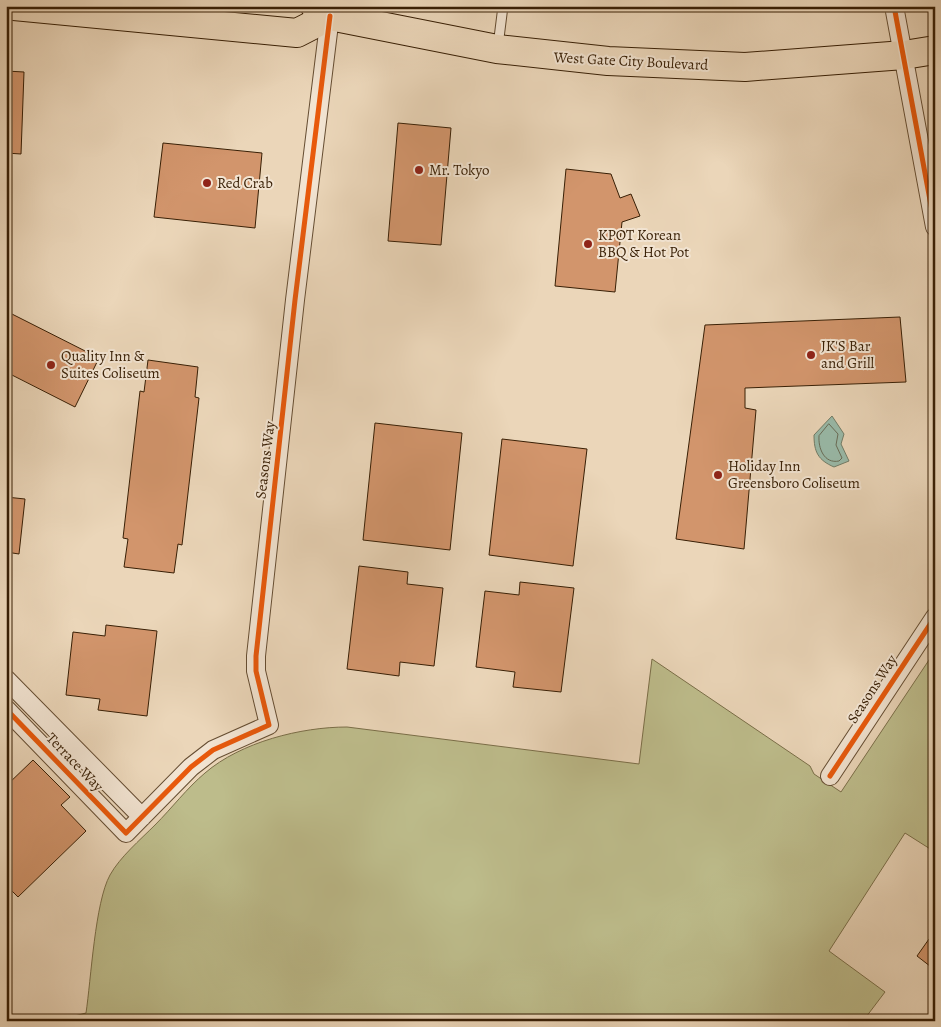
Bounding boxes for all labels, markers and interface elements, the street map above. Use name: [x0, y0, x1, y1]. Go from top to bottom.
street label: West Gate City Boulevard: [552, 47, 710, 75]
place label: Mr. Tokyo: [429, 160, 489, 180]
marker: Mr. Tokyo: [413, 164, 425, 176]
place label: Red Crab: [217, 173, 273, 193]
marker: Red Crab: [201, 177, 213, 189]
place label: KPOT Korean BBQ & Hot Pot: [598, 225, 689, 262]
marker: KPOT Korean BBQ & Hot Pot: [582, 238, 594, 250]
place label: JK'S Bar and Grill: [821, 336, 875, 373]
place label: Quality Inn & Suites Coliseum: [61, 346, 160, 383]
marker: JK'S Bar and Grill: [805, 349, 817, 361]
marker: Quality Inn & Suites Coliseum: [45, 359, 57, 371]
street label: Seasons Way: [250, 420, 280, 500]
place label: Holiday Inn Greensboro Coliseum: [728, 456, 860, 493]
marker: Holiday Inn Greensboro Coliseum: [712, 469, 724, 481]
street label: Seasons Way: [842, 650, 902, 727]
street label: Terrace Way: [42, 728, 108, 796]

